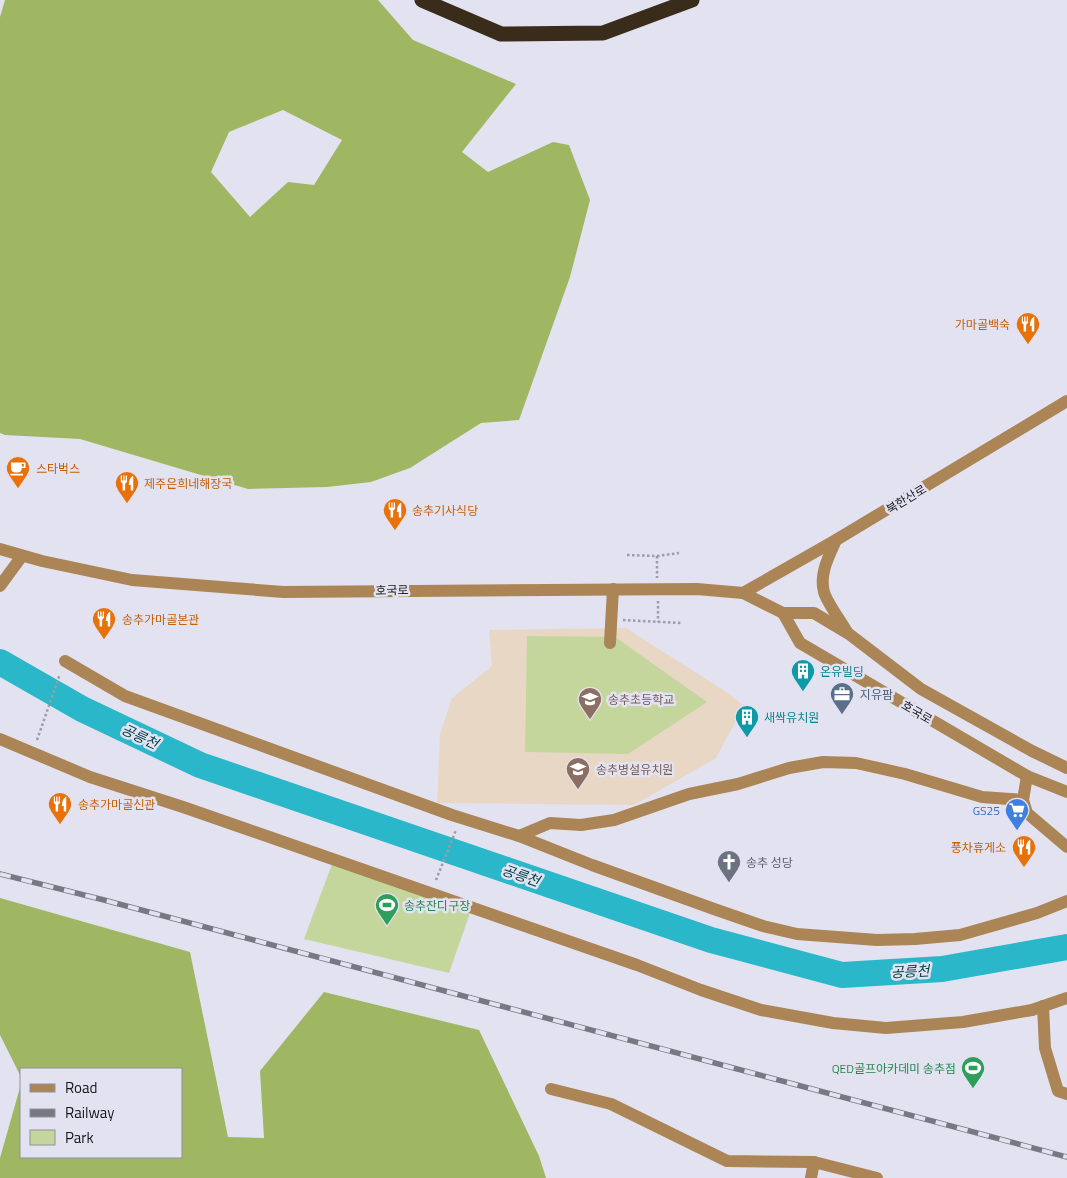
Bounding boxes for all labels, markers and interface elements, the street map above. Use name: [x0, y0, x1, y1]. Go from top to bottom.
restaurant icon: 가마골백숙: [1015, 311, 1041, 345]
place label: 가마골백숙: [955, 315, 1010, 334]
cafe icon: 스타벅스: [5, 455, 31, 489]
place label: 스타벅스: [36, 459, 80, 478]
restaurant icon: 제주은희네해장국: [114, 470, 140, 504]
place label: 제주은희네해장국: [144, 474, 232, 493]
street label: 북한산로: [882, 479, 930, 519]
restaurant icon: 송추기사식당: [382, 497, 408, 531]
place label: 송추기사식당: [412, 501, 478, 520]
street label: 호국로: [375, 580, 409, 600]
restaurant icon: 송추가마골본관: [91, 606, 117, 640]
place label: 송추가마골본관: [122, 610, 199, 629]
building icon: 온유빌딩: [790, 658, 816, 692]
place label: 온유빌딩: [820, 662, 864, 681]
office icon: 지유팜: [829, 681, 855, 715]
place label: 지유팜: [860, 685, 893, 704]
school or university icon: 송추초등학교: [577, 686, 603, 720]
place label: 송추초등학교: [608, 690, 674, 709]
street label: 호국로: [898, 695, 936, 729]
building icon: 새싹유치원: [734, 704, 760, 738]
place label: 새싹유치원: [764, 708, 819, 727]
water label: 공릉천: [118, 718, 163, 754]
school or university icon: 송추병설유치원: [565, 756, 591, 790]
place label: 송추병설유치원: [596, 760, 673, 779]
restaurant icon: 송추가마골신관: [47, 791, 73, 825]
place label: 송추가마골신관: [78, 795, 155, 814]
supermarket icon: GS25: [1004, 797, 1030, 831]
place label: GS25: [973, 801, 1000, 820]
restaurant icon: 풍차휴게소: [1011, 834, 1037, 868]
place label: 풍차휴게소: [951, 838, 1006, 857]
church icon: 송추 성당: [716, 849, 742, 883]
place label: 송추 성당: [746, 853, 793, 872]
water label: 공릉천: [499, 859, 544, 892]
sports icon: 송추잔디구장: [374, 892, 400, 926]
place label: 송추잔디구장: [404, 896, 470, 915]
water label: 공릉천: [890, 959, 931, 982]
sports icon: QED골프아카데미 송추점: [960, 1055, 986, 1089]
place label: QED골프아카데미 송추점: [832, 1059, 956, 1078]
legend: [20, 1068, 182, 1158]
text: Road: [65, 1076, 97, 1099]
text: Railway: [65, 1101, 115, 1124]
text: Park: [65, 1126, 94, 1149]

